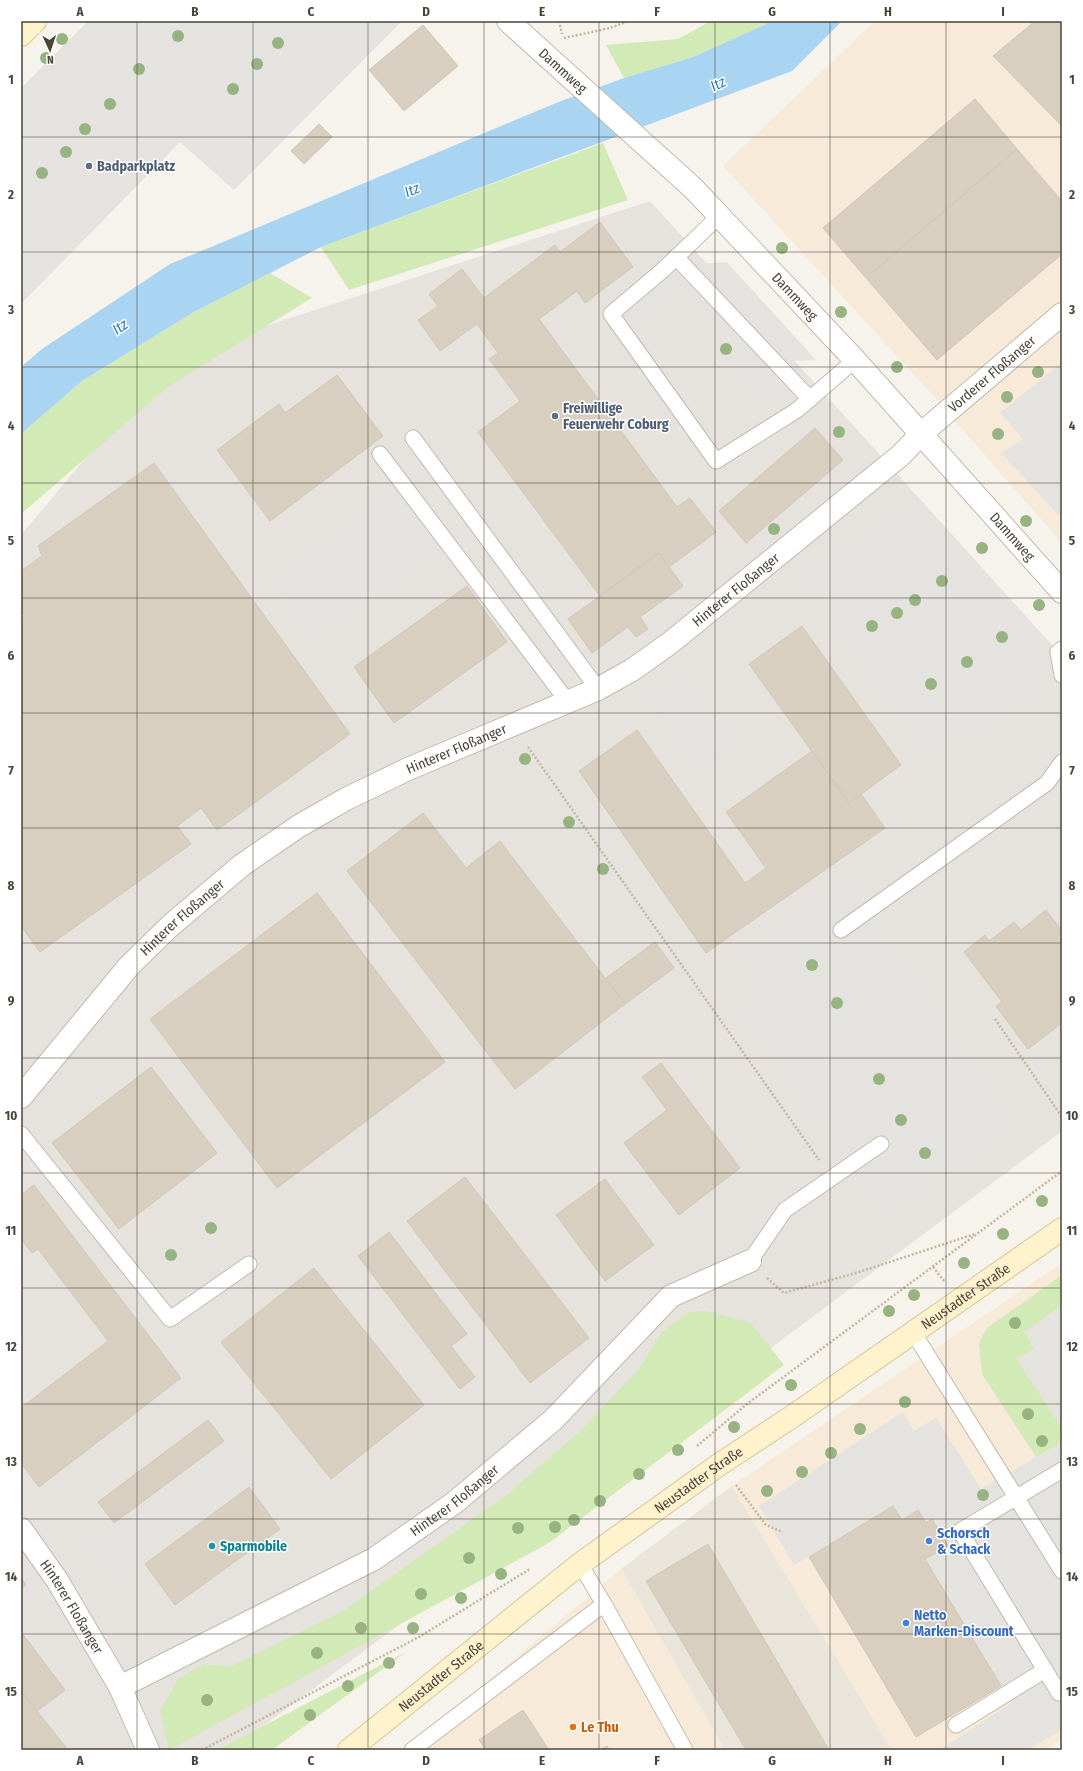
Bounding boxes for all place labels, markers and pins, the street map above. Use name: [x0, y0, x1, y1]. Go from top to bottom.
place label: Badparkplatz: [97, 158, 175, 175]
marker: Badparkplatz: [84, 161, 94, 171]
place label: Freiwillige Feuerwehr Coburg: [563, 400, 669, 433]
marker: Freiwillige Feuerwehr Coburg: [550, 411, 560, 421]
place label: Schorsch & Schack: [937, 1525, 991, 1558]
marker: Schorsch & Schack: [924, 1536, 934, 1546]
place label: Sparmobile: [220, 1538, 287, 1555]
marker: Sparmobile: [207, 1541, 217, 1551]
place label: Netto Marken-Discount: [914, 1607, 1015, 1640]
marker: Netto Marken-Discount: [901, 1618, 911, 1628]
place label: Le Thu: [581, 1719, 619, 1736]
marker: Le Thu: [568, 1722, 578, 1732]

